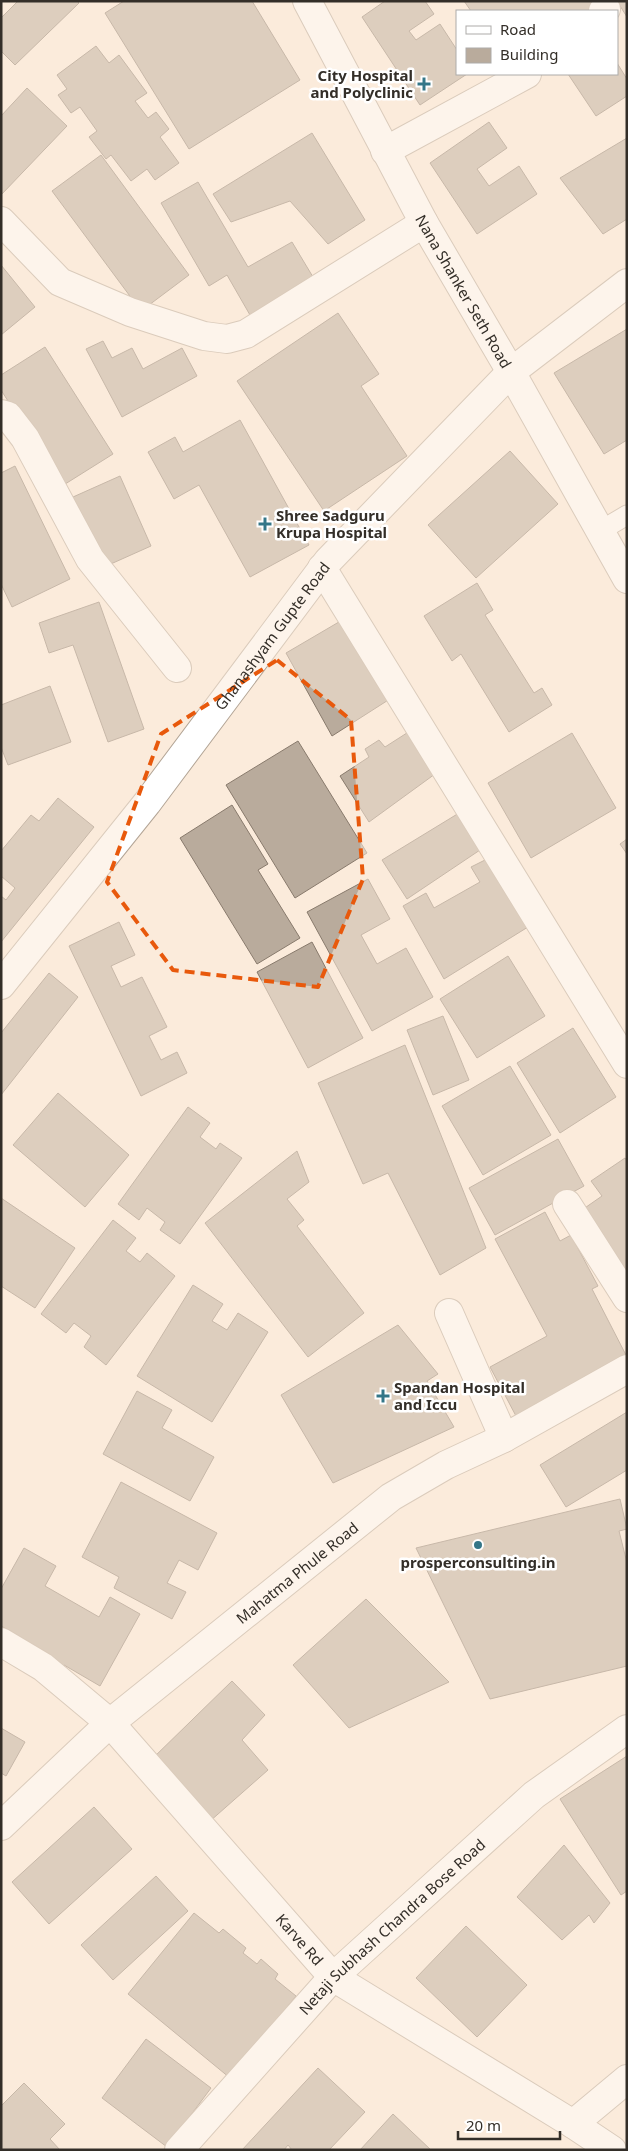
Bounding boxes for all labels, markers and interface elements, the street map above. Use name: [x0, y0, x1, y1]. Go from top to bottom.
legend: [456, 10, 618, 75]
text: Road: [500, 19, 536, 39]
text: Building: [500, 44, 558, 64]
place label: City Hospital and Polyclinic: [310, 65, 413, 102]
marker: City Hospital and Polyclinic: [417, 77, 431, 91]
street label: Nana Shanker Seth Road: [411, 211, 517, 372]
place label: Shree Sadguru Krupa Hospital: [276, 505, 387, 542]
marker: Shree Sadguru Krupa Hospital: [258, 517, 272, 531]
street label: Ghanashyam Gupte Road: [210, 558, 334, 714]
place label: Spandan Hospital and Iccu: [394, 1377, 525, 1414]
marker: Spandan Hospital and Iccu: [376, 1389, 390, 1403]
street label: Mahatma Phule Road: [232, 1517, 362, 1628]
marker: prosperconsulting.in: [472, 1539, 484, 1551]
place label: prosperconsulting.in: [401, 1552, 555, 1572]
street label: Netaji Subhash Chandra Bose Road: [294, 1834, 489, 2019]
street label: Karve Rd: [272, 1909, 328, 1969]
scale bar: [458, 2108, 560, 2140]
text: 20 m: [466, 2115, 501, 2135]

